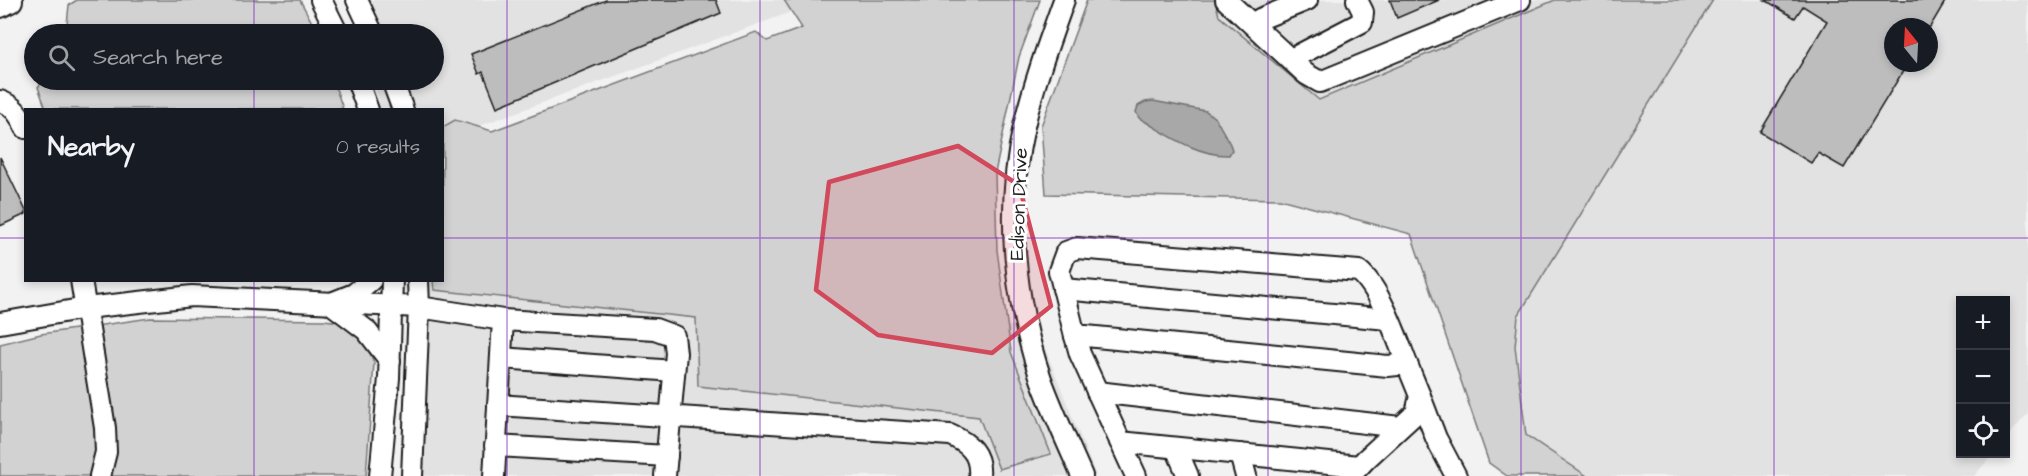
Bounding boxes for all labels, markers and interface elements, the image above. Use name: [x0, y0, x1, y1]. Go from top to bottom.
north arrow: [1884, 18, 1938, 72]
search box: [24, 24, 444, 90]
icon: search: [45, 41, 78, 74]
text: Search here: [93, 42, 223, 73]
text: Nearby: [48, 129, 135, 165]
text: 0 results: [336, 133, 420, 161]
street label: Edison Drive: [1003, 147, 1035, 261]
map controls: [1956, 296, 2010, 458]
button: +: [1956, 296, 2010, 350]
button: −: [1956, 350, 2010, 404]
button: locate: [1956, 404, 2010, 458]

